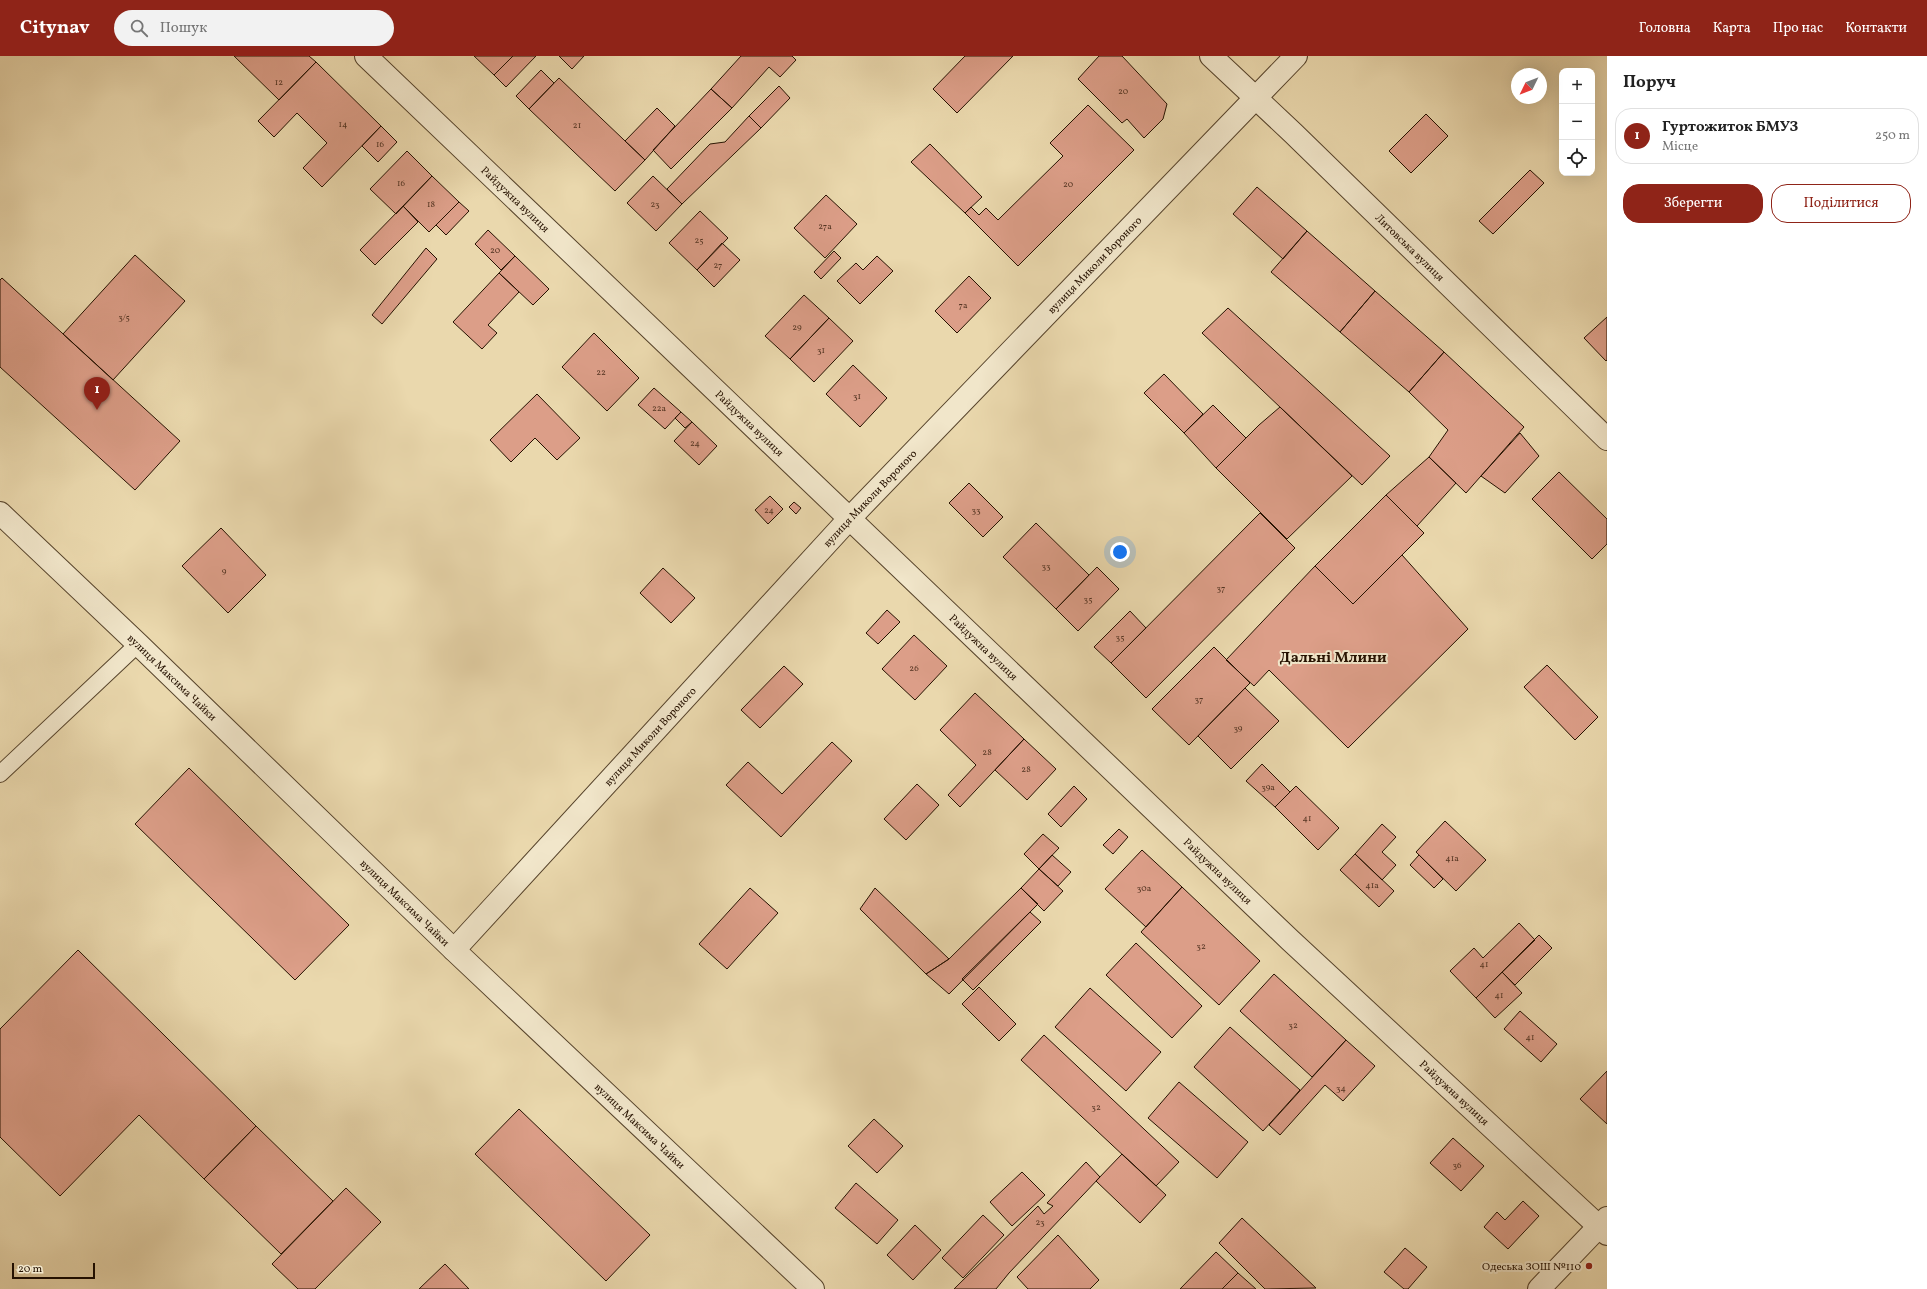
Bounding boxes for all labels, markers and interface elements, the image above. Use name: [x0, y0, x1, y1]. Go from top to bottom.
search box: [114, 10, 394, 46]
text: Citynav: [20, 15, 90, 41]
icon: search: [128, 17, 150, 39]
text: Пошук: [160, 18, 207, 39]
text: Головна: [1639, 19, 1691, 38]
text: Карта: [1713, 19, 1751, 38]
text: Про нас: [1773, 19, 1823, 38]
text: Контакти: [1845, 19, 1907, 38]
north arrow: [1511, 68, 1547, 104]
map controls: [1559, 68, 1595, 176]
button: +: [1559, 68, 1595, 104]
text: Поруч: [1623, 71, 1676, 94]
house number: 12: [275, 76, 283, 89]
house number: 20: [1118, 85, 1129, 98]
button: −: [1559, 104, 1595, 140]
text: Гуртожиток БМУЗ: [1662, 117, 1798, 138]
house number: 14: [339, 118, 347, 131]
house number: 21: [573, 119, 581, 132]
text: 1: [1634, 127, 1640, 145]
text: 250 m: [1875, 127, 1910, 145]
house number: 16: [376, 138, 384, 151]
text: Місце: [1662, 138, 1698, 156]
button: locate: [1559, 140, 1595, 176]
street label: Райдужна вулиця: [477, 164, 552, 237]
house number: 16: [397, 177, 405, 190]
house number: 20: [1063, 178, 1074, 191]
button: Зберегти: [1623, 184, 1763, 223]
button: Поділитися: [1771, 184, 1911, 223]
house number: 18: [427, 198, 435, 211]
house number: 23: [650, 198, 660, 211]
street label: Литовська вулиця: [1371, 211, 1447, 285]
street label: вулиця Миколи Вороного: [1045, 214, 1146, 318]
house number: 27а: [818, 220, 832, 233]
house number: 25: [694, 234, 704, 247]
house number: 20: [490, 244, 501, 257]
house number: 27: [714, 259, 722, 272]
house number: 7а: [959, 299, 968, 312]
house number: 3/5: [118, 311, 130, 324]
house number: 29: [792, 321, 802, 334]
house number: 31: [817, 344, 825, 357]
house number: 22: [596, 366, 606, 379]
pin: 1: [84, 377, 110, 410]
street label: Райдужна вулиця: [711, 388, 786, 461]
house number: 31: [853, 390, 861, 403]
house number: 22а: [652, 402, 667, 415]
house number: 24: [690, 437, 700, 450]
street label: вулиця Миколи Вороного: [821, 447, 921, 551]
house number: 24: [764, 504, 774, 517]
house number: 33: [971, 504, 981, 517]
your location: [1110, 542, 1130, 562]
house number: 33: [1041, 560, 1051, 573]
house number: 9: [222, 565, 227, 578]
house number: 37: [1217, 582, 1225, 595]
house number: 35: [1084, 593, 1092, 606]
street label: Райдужна вулиця: [945, 612, 1021, 685]
house number: 35: [1116, 631, 1124, 644]
street label: вулиця Максима Чайки: [123, 632, 219, 725]
district label: Дальні Млини: [1279, 648, 1387, 669]
house number: 26: [909, 662, 919, 675]
street label: вулиця Миколи Вороного: [602, 684, 700, 790]
house number: 37: [1195, 693, 1203, 706]
house number: 39: [1233, 722, 1243, 735]
house number: 28: [982, 746, 992, 759]
house number: 28: [1021, 763, 1031, 776]
house number: 39а: [1261, 781, 1275, 794]
house number: 41: [1303, 812, 1311, 825]
street label: Райдужна вулиця: [1179, 836, 1255, 909]
house number: 41а: [1445, 852, 1459, 865]
street label: вулиця Максима Чайки: [356, 857, 452, 951]
house number: 41а: [1365, 879, 1379, 892]
house number: 30а: [1137, 882, 1152, 895]
house number: 32: [1196, 940, 1206, 953]
house number: 41: [1480, 958, 1488, 971]
house number: 41: [1495, 989, 1503, 1002]
house number: 32: [1288, 1019, 1298, 1032]
house number: 41: [1526, 1031, 1534, 1044]
street label: Райдужна вулиця: [1415, 1058, 1492, 1130]
street label: вулиця Максима Чайки: [591, 1080, 688, 1173]
house number: 34: [1336, 1082, 1346, 1095]
house number: 32: [1091, 1101, 1101, 1114]
house number: 36: [1452, 1159, 1462, 1172]
house number: 23: [1035, 1216, 1045, 1229]
place label: Одеська ЗОШ №110: [1482, 1260, 1581, 1275]
scale bar: [12, 1261, 95, 1280]
marker: Одеська ЗОШ №110: [1584, 1261, 1594, 1271]
text: 20 m: [18, 1262, 42, 1277]

